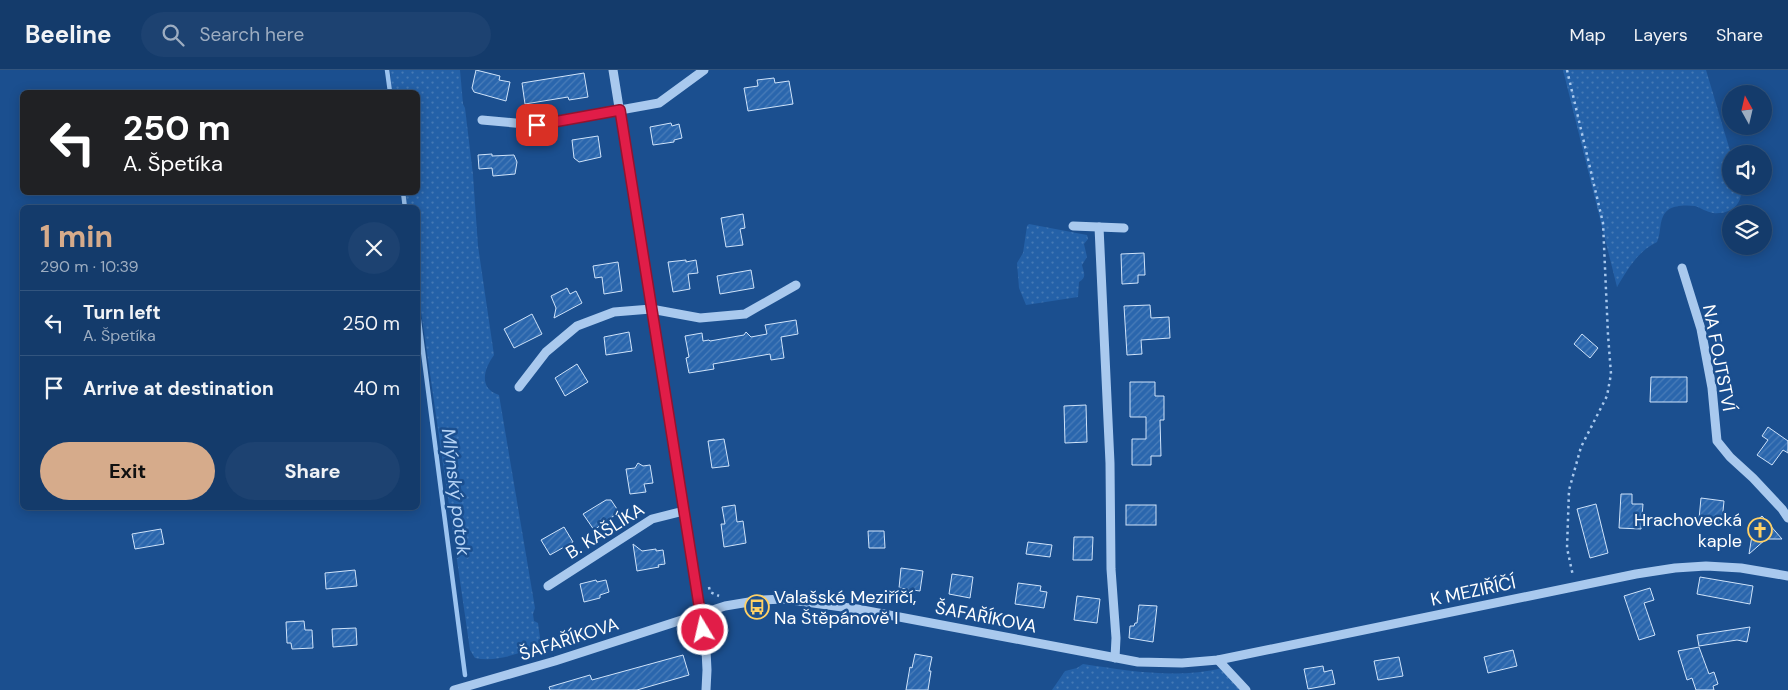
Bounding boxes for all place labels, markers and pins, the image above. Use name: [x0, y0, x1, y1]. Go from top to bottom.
pin: [516, 104, 558, 146]
place label: Hrachovecká kaple: [1634, 508, 1742, 553]
church icon: Hrachovecká kaple: [1747, 517, 1773, 543]
place label: Valašské Meziříčí, Na Štěpánově I: [774, 585, 916, 630]
bus stop icon: Valašské Meziříčí, Na Štěpánově I: [744, 594, 770, 620]

